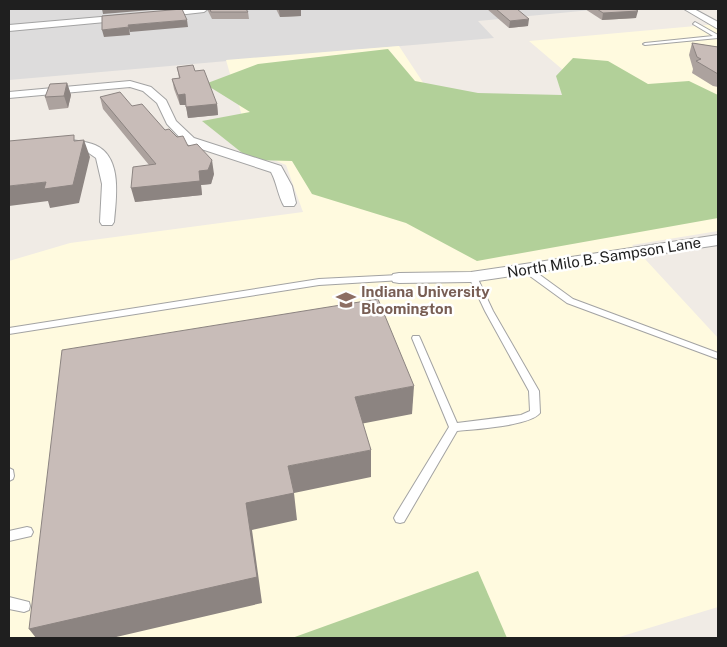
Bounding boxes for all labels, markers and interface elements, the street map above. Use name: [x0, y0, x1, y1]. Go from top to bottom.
street label: North Milo B. Sampson Lane: [506, 233, 702, 281]
place label: Indiana University Bloomington: [361, 283, 490, 317]
school or university icon: Indiana University Bloomington: [335, 289, 357, 311]

